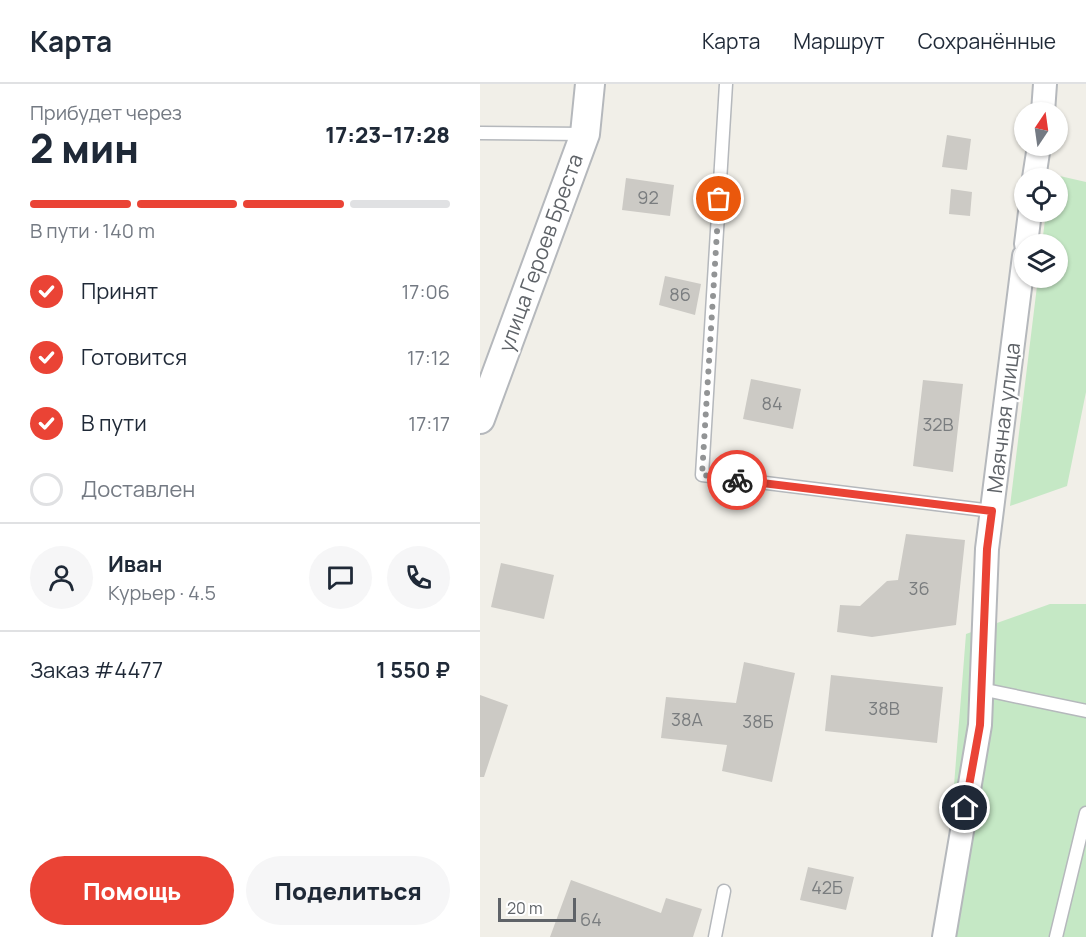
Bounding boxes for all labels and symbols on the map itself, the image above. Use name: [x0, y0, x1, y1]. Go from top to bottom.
north arrow: [1014, 102, 1068, 156]
street label: улица Героев Бреста: [491, 150, 589, 355]
pin: [693, 173, 744, 224]
house number: 92: [637, 185, 659, 209]
house number: 86: [669, 282, 691, 306]
street label: Маячная улица: [980, 341, 1026, 495]
house number: 84: [761, 391, 783, 415]
house number: 32В: [922, 412, 954, 436]
courier: [707, 450, 767, 510]
house number: 36: [908, 576, 930, 600]
house number: 38В: [868, 696, 900, 720]
house number: 38А: [671, 707, 703, 731]
house number: 38Б: [742, 709, 774, 733]
pin: [939, 782, 990, 833]
house number: 42Б: [811, 875, 843, 899]
scale bar: [498, 895, 576, 922]
house number: 64: [580, 907, 602, 931]

